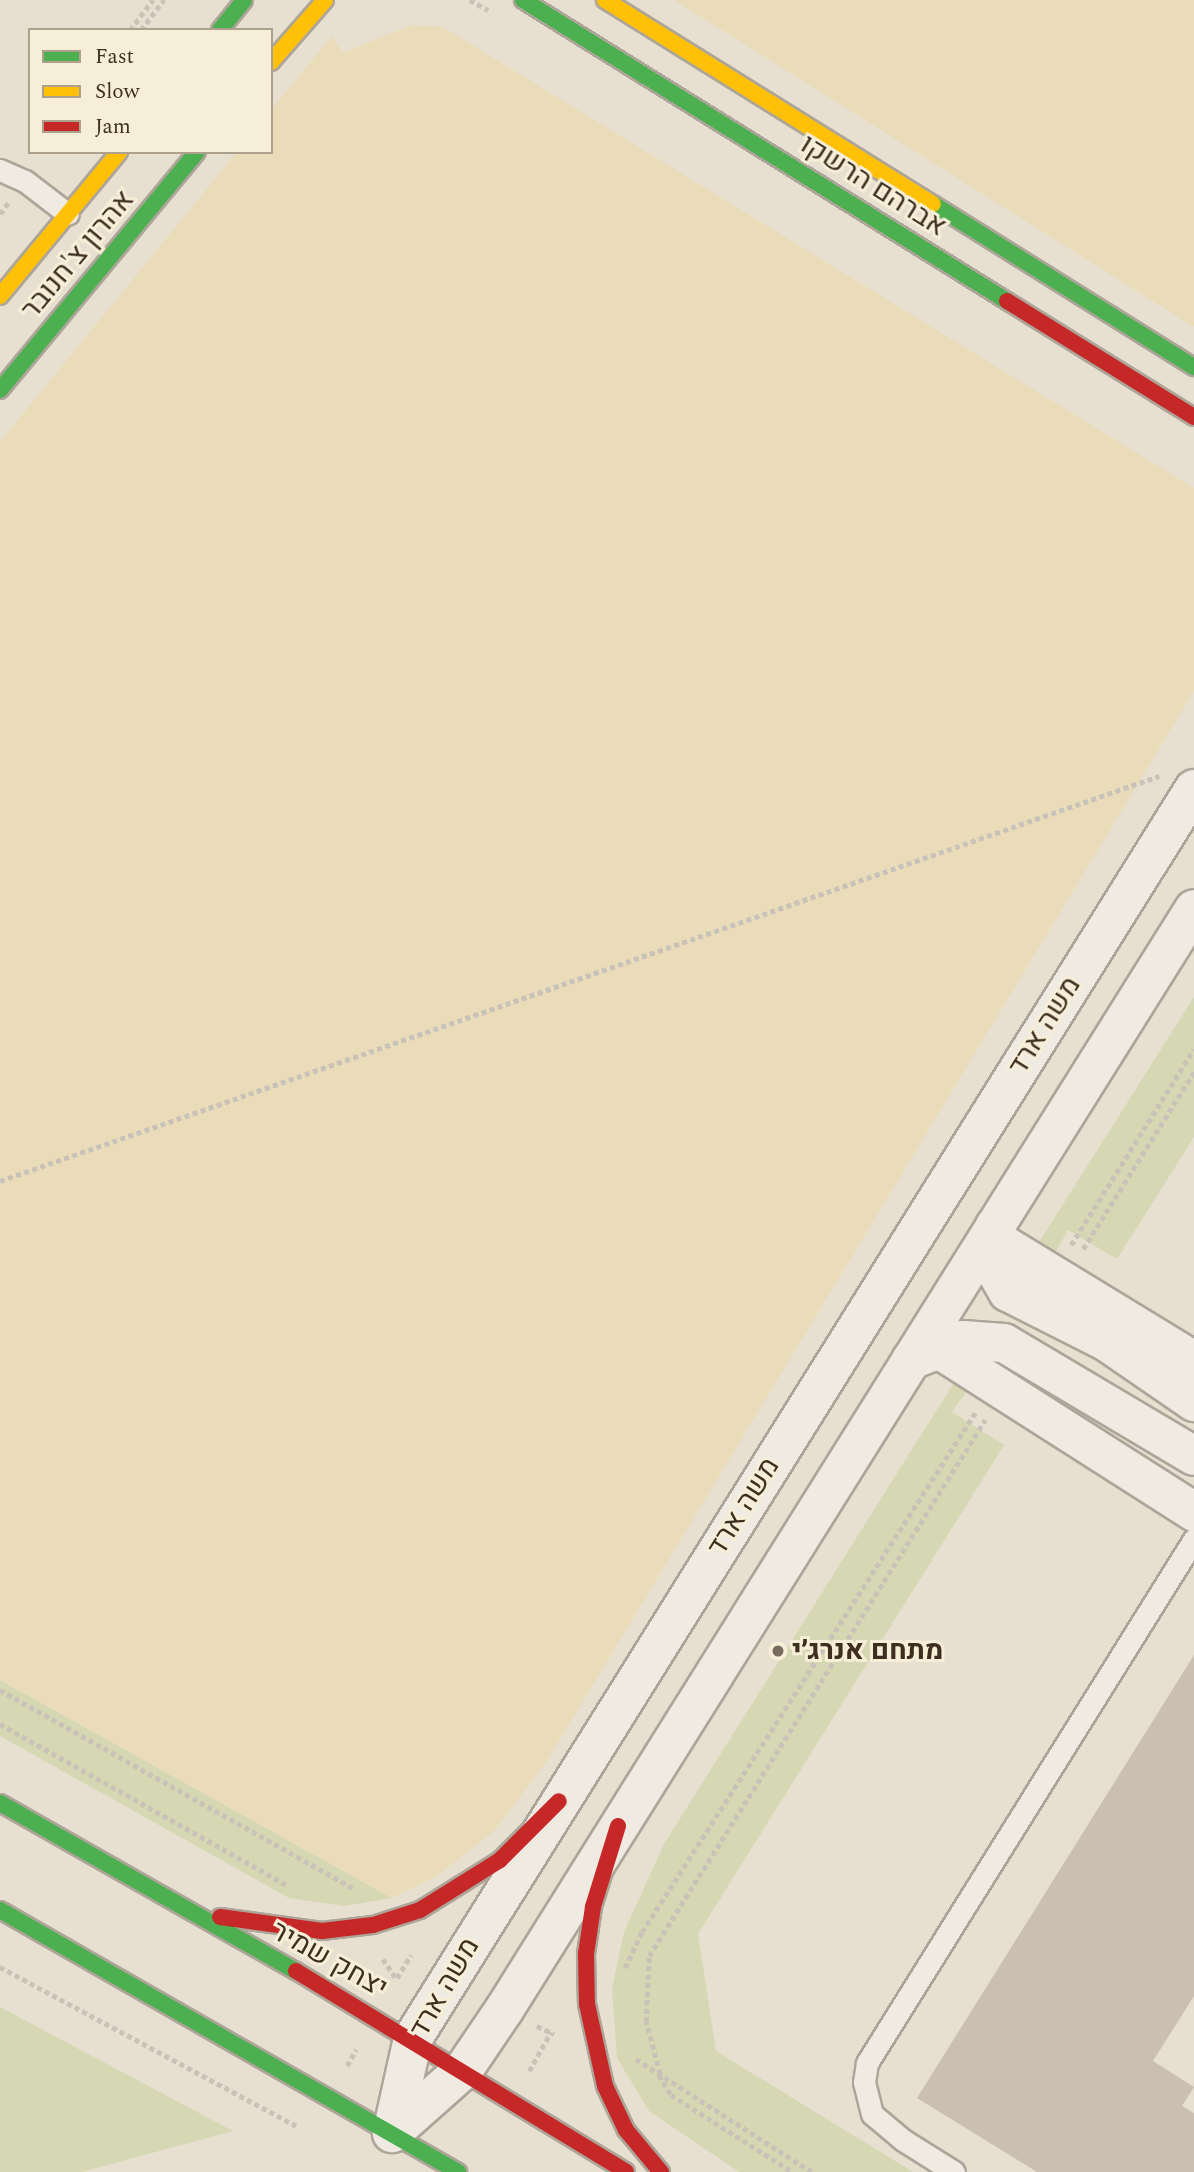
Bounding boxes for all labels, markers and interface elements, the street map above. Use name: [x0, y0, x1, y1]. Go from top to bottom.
legend: [28, 28, 273, 154]
text: Fast: [95, 41, 134, 73]
text: Slow: [95, 76, 139, 108]
text: Jam: [95, 111, 131, 143]
street label: אברהם הרשקו: [794, 128, 952, 244]
street label: אהרון צ'חנובר: [14, 184, 142, 326]
street label: משה ארד: [1002, 971, 1088, 1081]
street label: משה ארד: [701, 1452, 787, 1562]
place label: מתחם אנרג׳י: [792, 1634, 943, 1668]
marker: מתחם אנרג׳י: [770, 1643, 786, 1659]
street label: יצחק שמיר: [265, 1914, 393, 2006]
street label: משה ארד: [403, 1932, 487, 2044]

